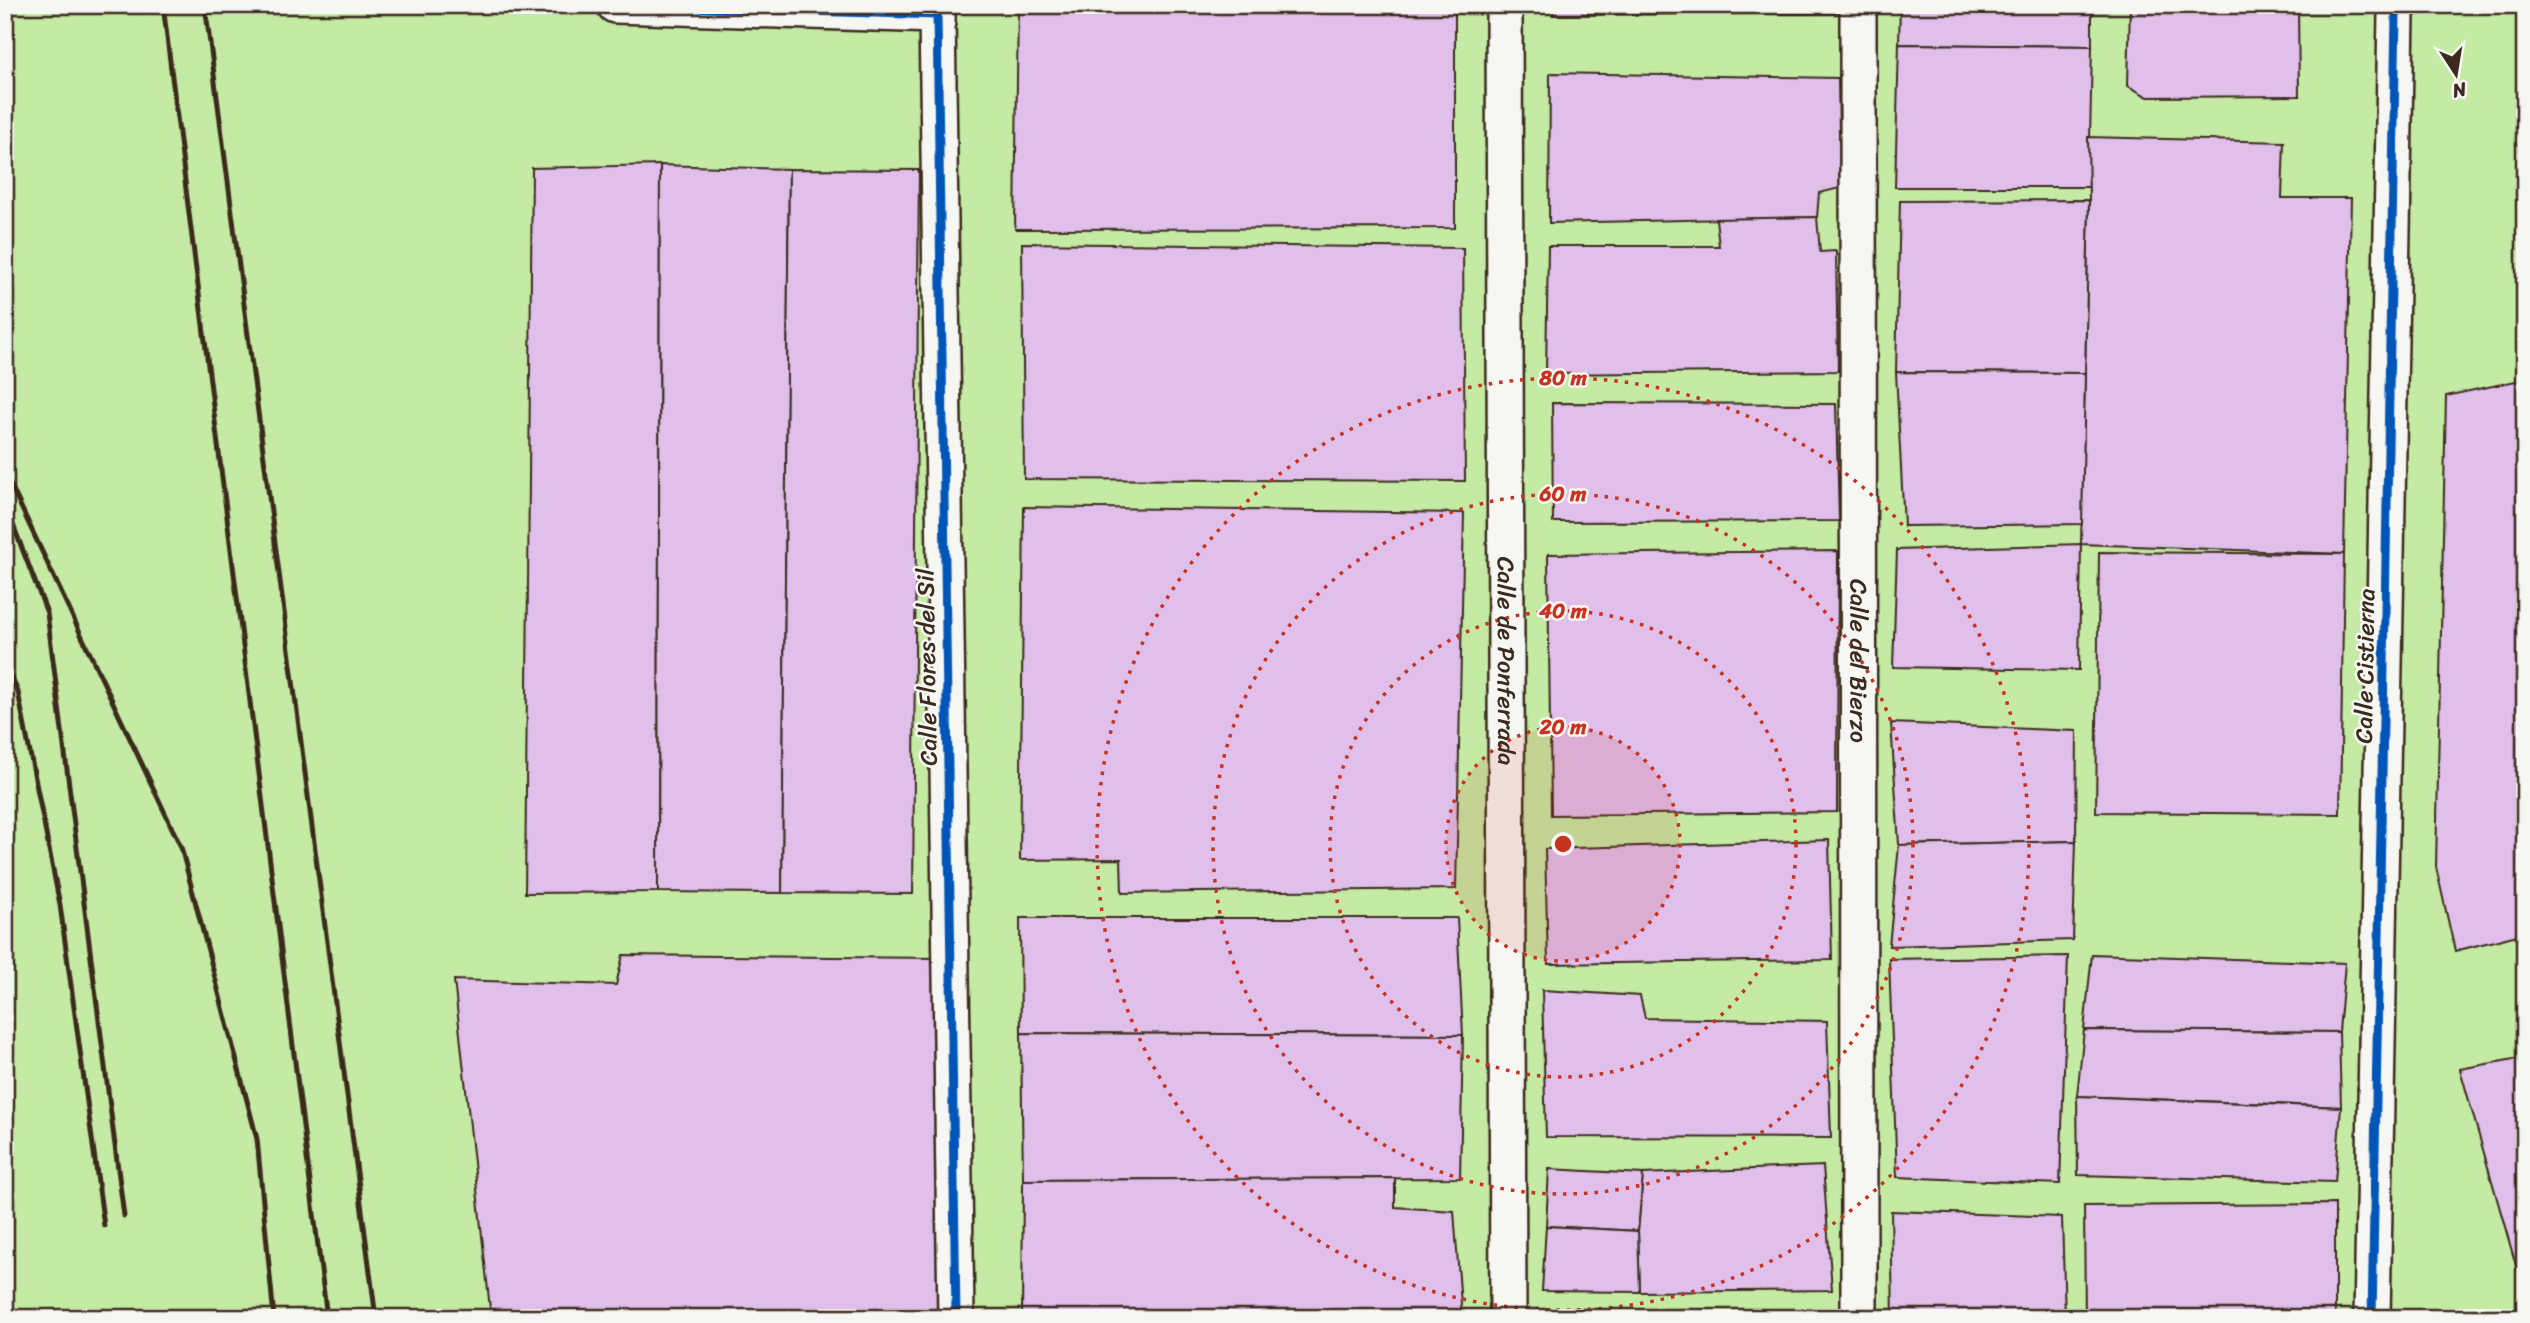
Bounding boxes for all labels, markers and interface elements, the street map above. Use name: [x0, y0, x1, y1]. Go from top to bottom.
north arrow: [2422, 38, 2492, 108]
text: N: [2449, 72, 2470, 108]
text: 80 m: [1538, 359, 1588, 397]
text: 60 m: [1539, 475, 1587, 513]
street label: Calle de Ponferrada: [1485, 557, 1527, 765]
street label: Calle Flores del Sil: [904, 567, 950, 766]
street label: Calle del Bierzo: [1837, 579, 1880, 743]
street label: Calle Cistierna: [2343, 588, 2387, 744]
text: 40 m: [1538, 592, 1588, 630]
text: 20 m: [1539, 708, 1587, 746]
centre of rings: [1551, 832, 1575, 856]

